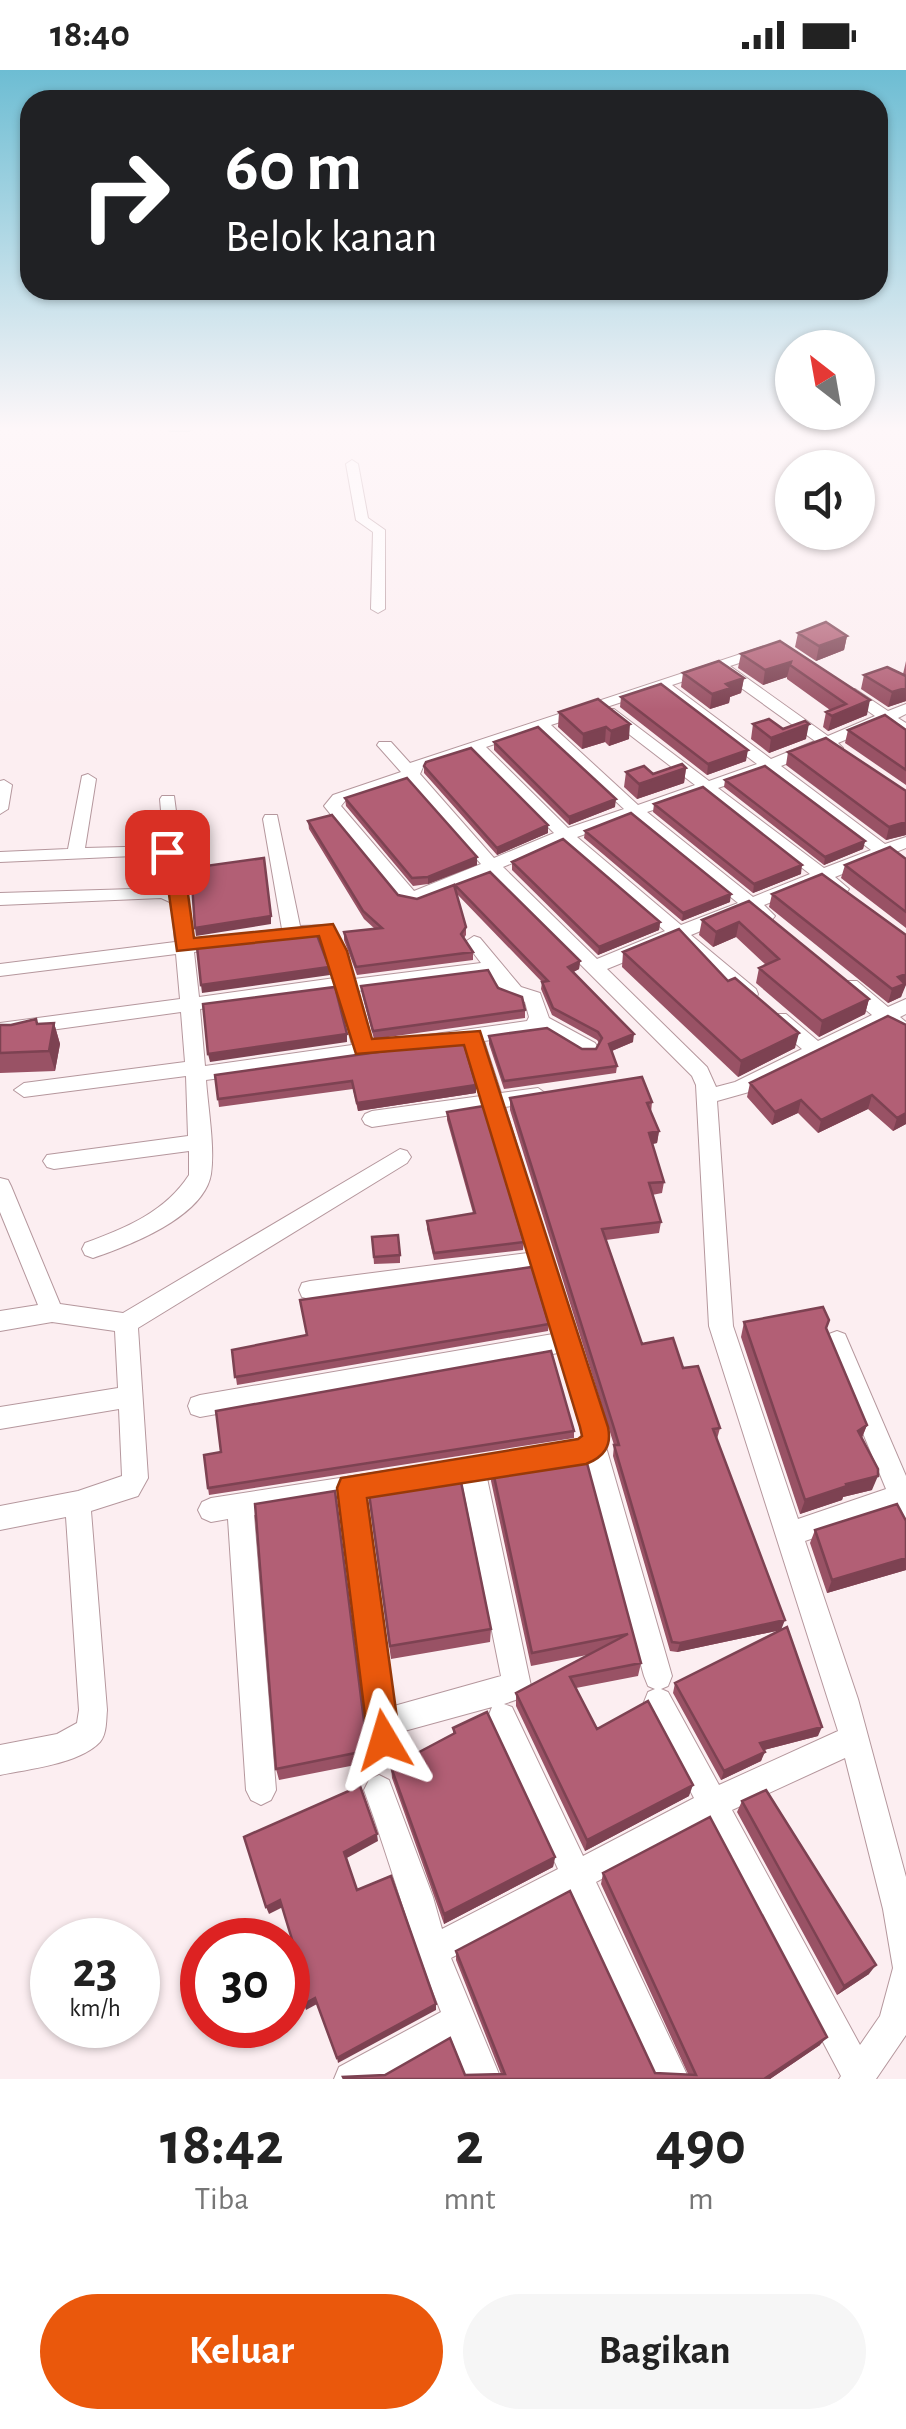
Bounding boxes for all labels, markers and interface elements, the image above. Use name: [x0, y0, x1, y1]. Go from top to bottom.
text: 18:40: [50, 16, 130, 54]
icon: right: [60, 130, 190, 260]
text: 60 m: [225, 133, 362, 203]
text: Belok kanan: [225, 215, 437, 260]
north arrow: [775, 330, 875, 430]
map controls: [775, 330, 875, 550]
button: sound: [775, 450, 875, 550]
pin: [125, 810, 210, 895]
icon: arrive: [140, 825, 195, 880]
position arrow: [332, 1688, 436, 1792]
speed limit sign: 30: [180, 1918, 310, 2048]
text: 23: [72, 1946, 118, 1996]
text: km/h: [69, 1996, 121, 2021]
text: 18:42: [160, 2115, 283, 2175]
text: 2: [455, 2115, 484, 2175]
text: 490: [656, 2115, 746, 2175]
text: Tiba: [194, 2183, 249, 2215]
text: mnt: [443, 2183, 495, 2215]
text: m: [688, 2183, 714, 2215]
button: Keluar: [40, 2294, 443, 2409]
button: Bagikan: [463, 2294, 866, 2409]

